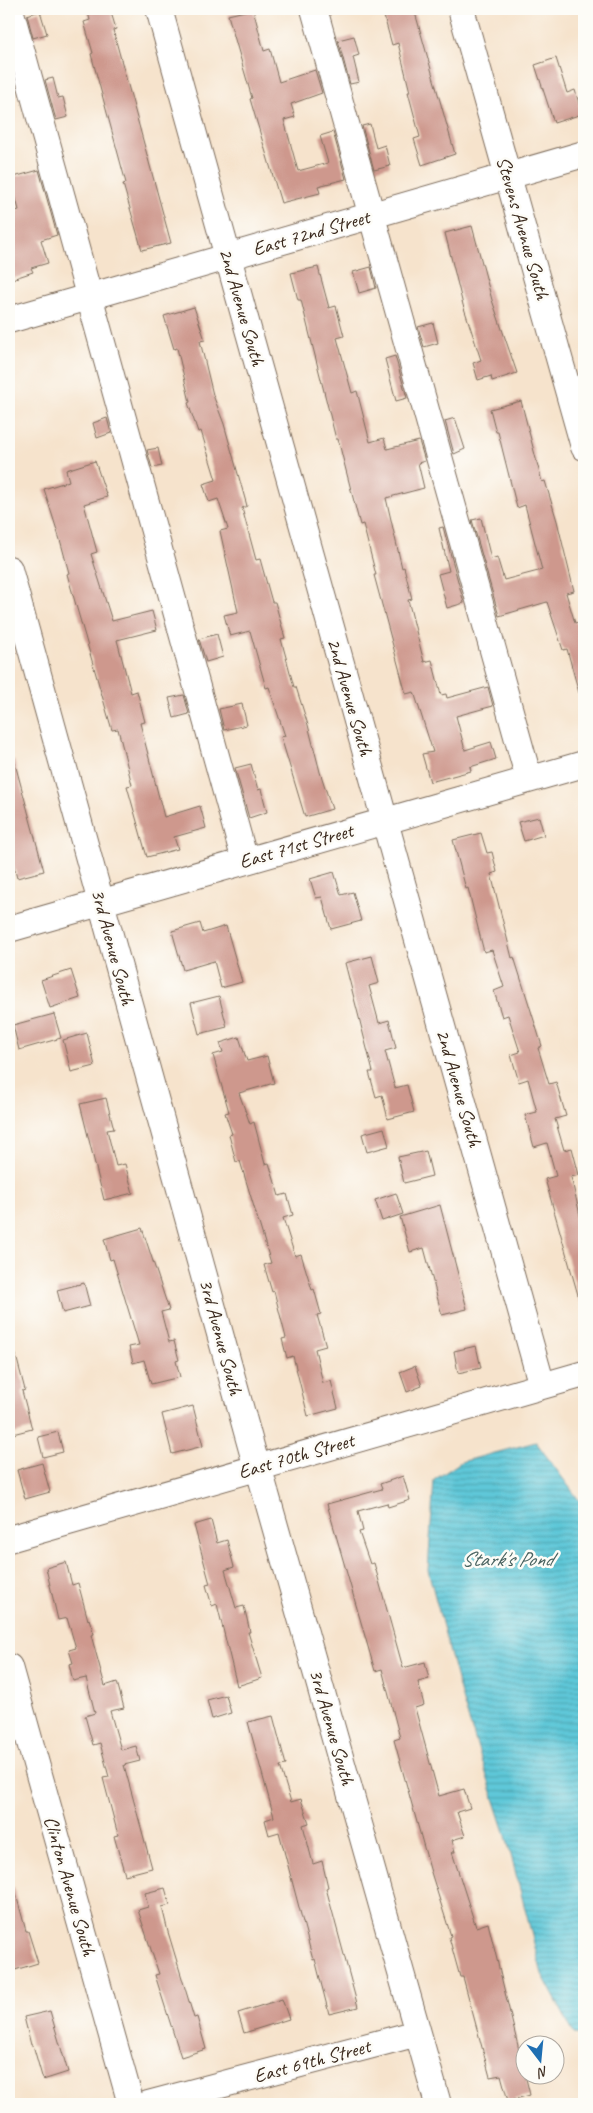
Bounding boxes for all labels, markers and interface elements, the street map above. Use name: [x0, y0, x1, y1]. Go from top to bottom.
street label: Stevens Avenue South: [491, 154, 556, 303]
street label: East 72nd Street: [250, 204, 375, 262]
street label: 2nd Avenue South: [213, 245, 271, 370]
street label: 2nd Avenue South: [321, 635, 379, 760]
street label: East 71st Street: [236, 817, 358, 874]
street label: 3rd Avenue South: [85, 886, 141, 1009]
street label: 2nd Avenue South: [430, 1026, 488, 1151]
street label: 3rd Avenue South: [193, 1276, 249, 1399]
street label: East 70th Street: [235, 1427, 359, 1484]
water label: Stark's Pond: [462, 1546, 559, 1572]
street label: 3rd Avenue South: [304, 1666, 361, 1789]
street label: Clinton Avenue South: [38, 1813, 102, 1960]
street label: East 69th Street: [251, 2033, 375, 2089]
north arrow: [516, 2036, 566, 2086]
text: N: [535, 2063, 550, 2082]

